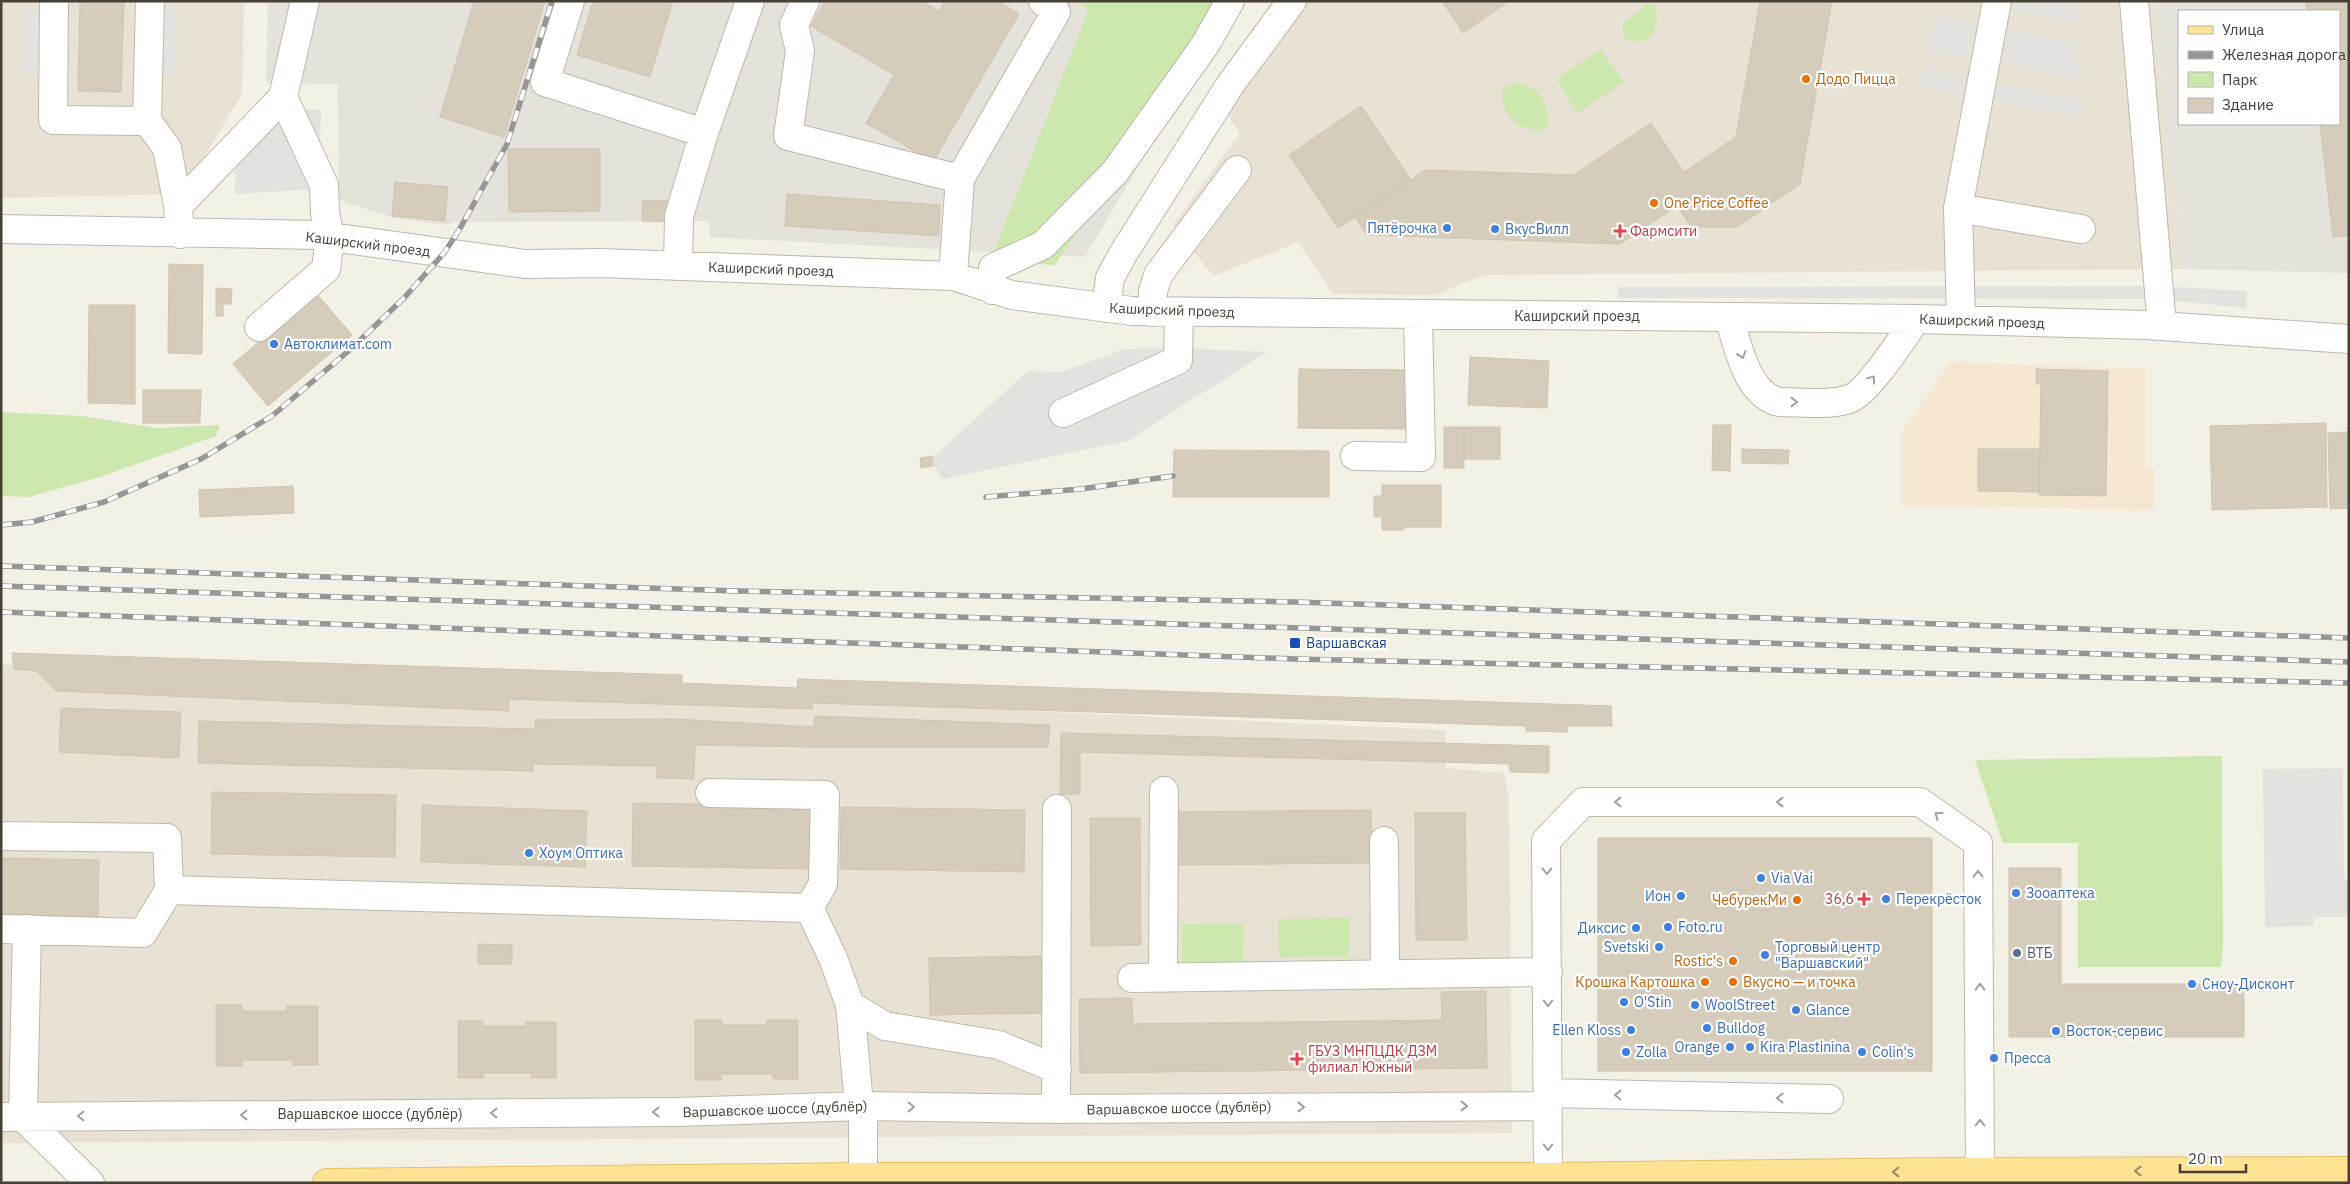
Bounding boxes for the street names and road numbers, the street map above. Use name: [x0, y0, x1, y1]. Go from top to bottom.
street label: Каширский проезд: [304, 227, 432, 261]
street label: Каширский проезд: [708, 258, 834, 280]
street label: Каширский проезд: [1109, 299, 1235, 321]
street label: Каширский проезд: [1514, 307, 1640, 325]
street label: Каширский проезд: [1919, 310, 2045, 332]
street label: Варшавское шоссе (дублёр): [682, 1097, 868, 1121]
street label: Варшавское шоссе (дублёр): [1086, 1097, 1272, 1119]
street label: Варшавское шоссе (дублёр): [277, 1105, 463, 1123]

